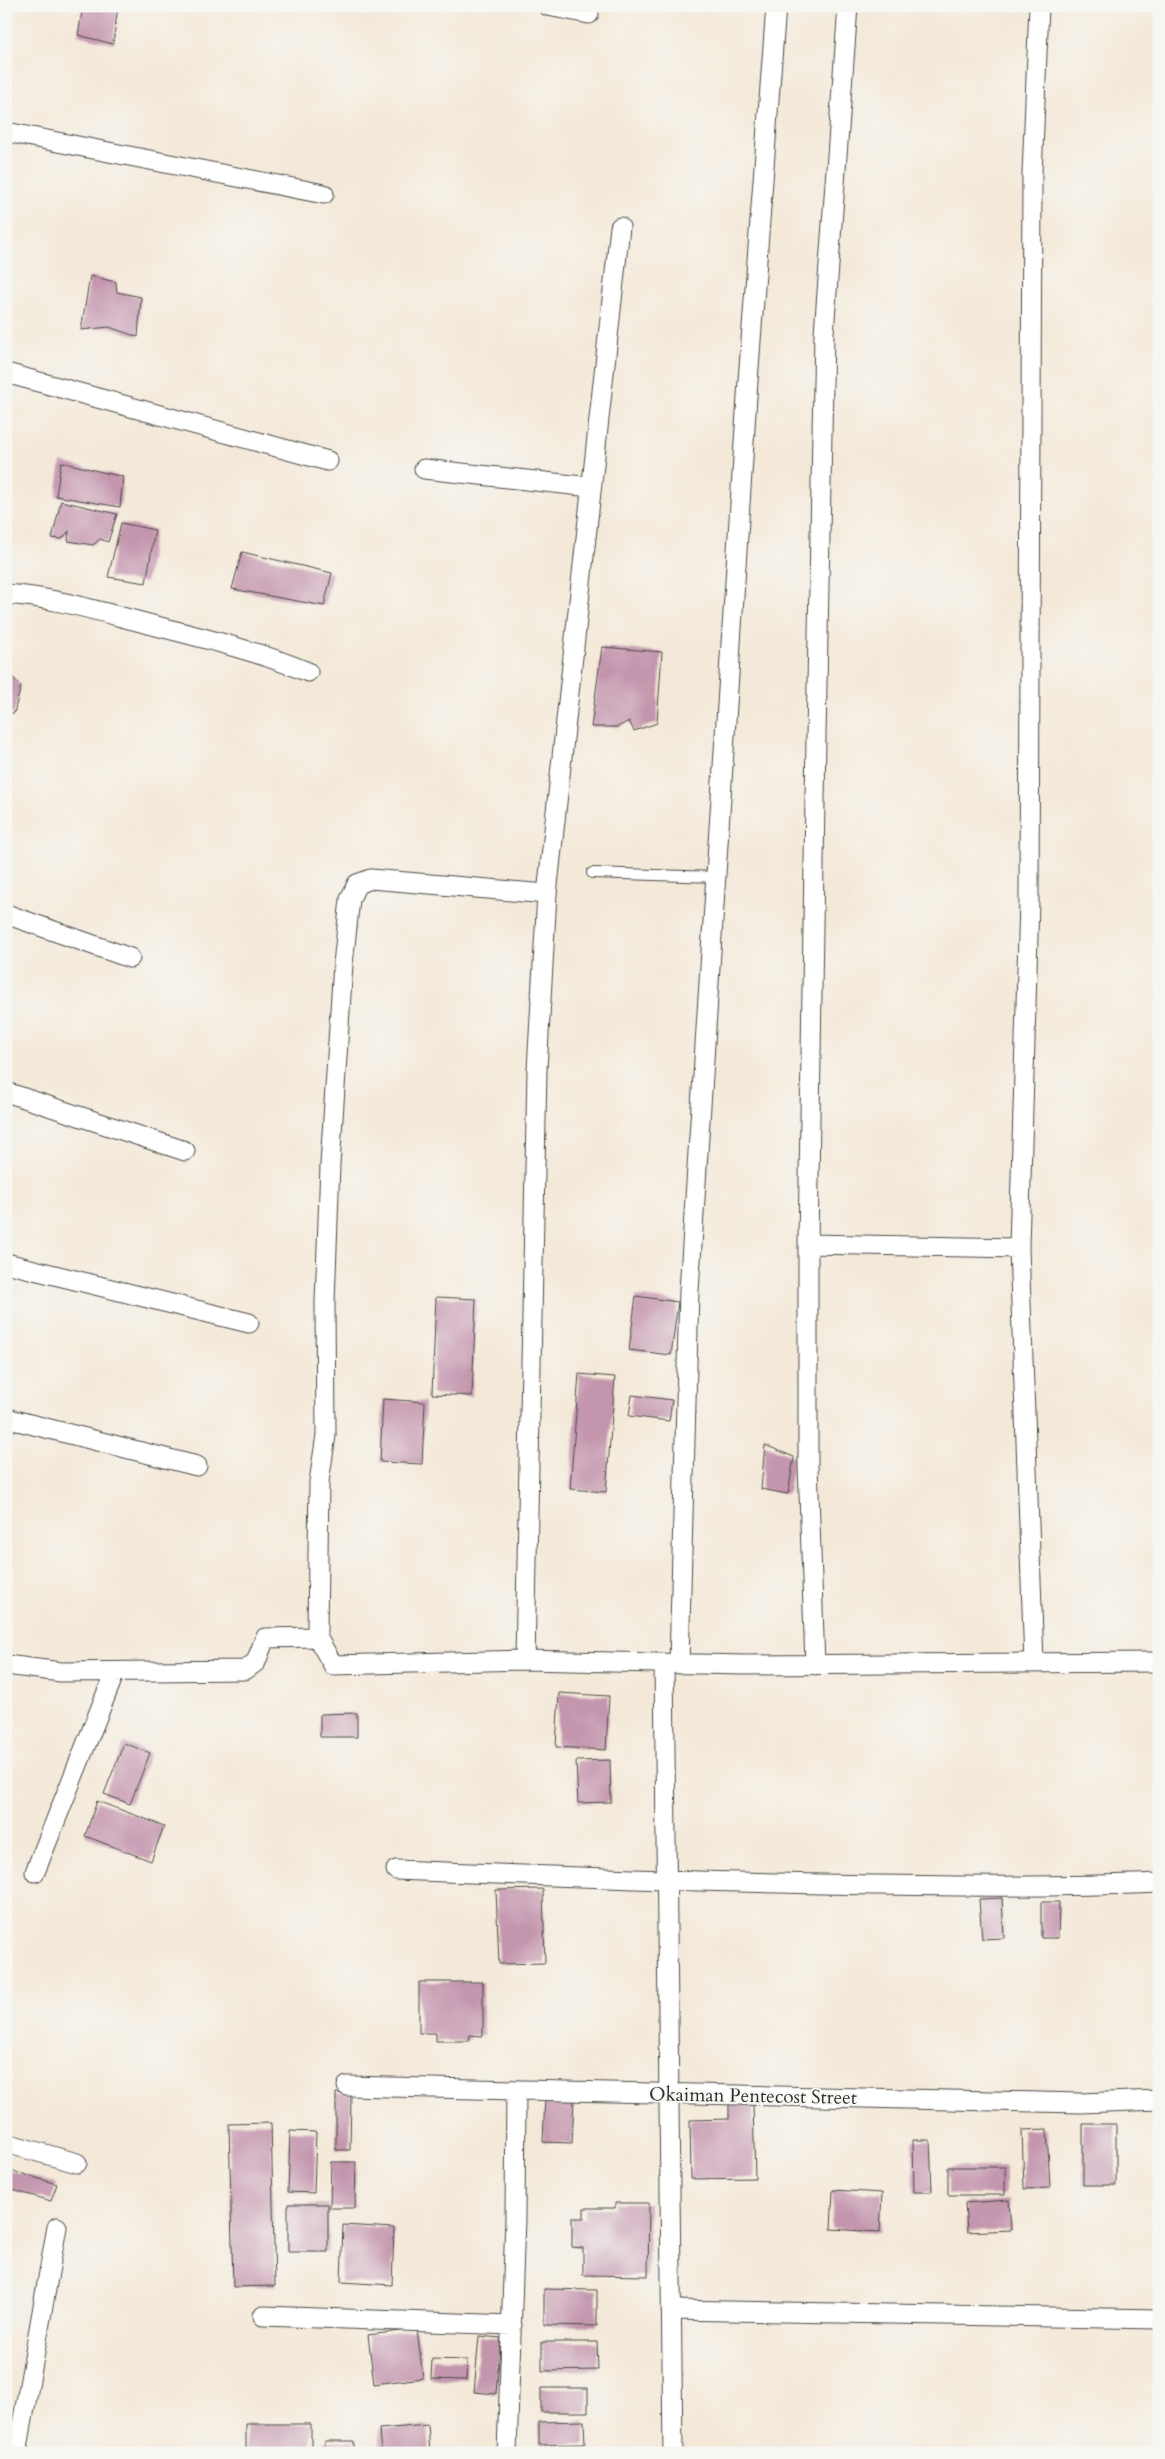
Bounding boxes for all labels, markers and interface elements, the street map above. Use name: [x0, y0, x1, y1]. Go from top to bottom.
street label: Okaiman Pentecost Street: [649, 2081, 857, 2111]

